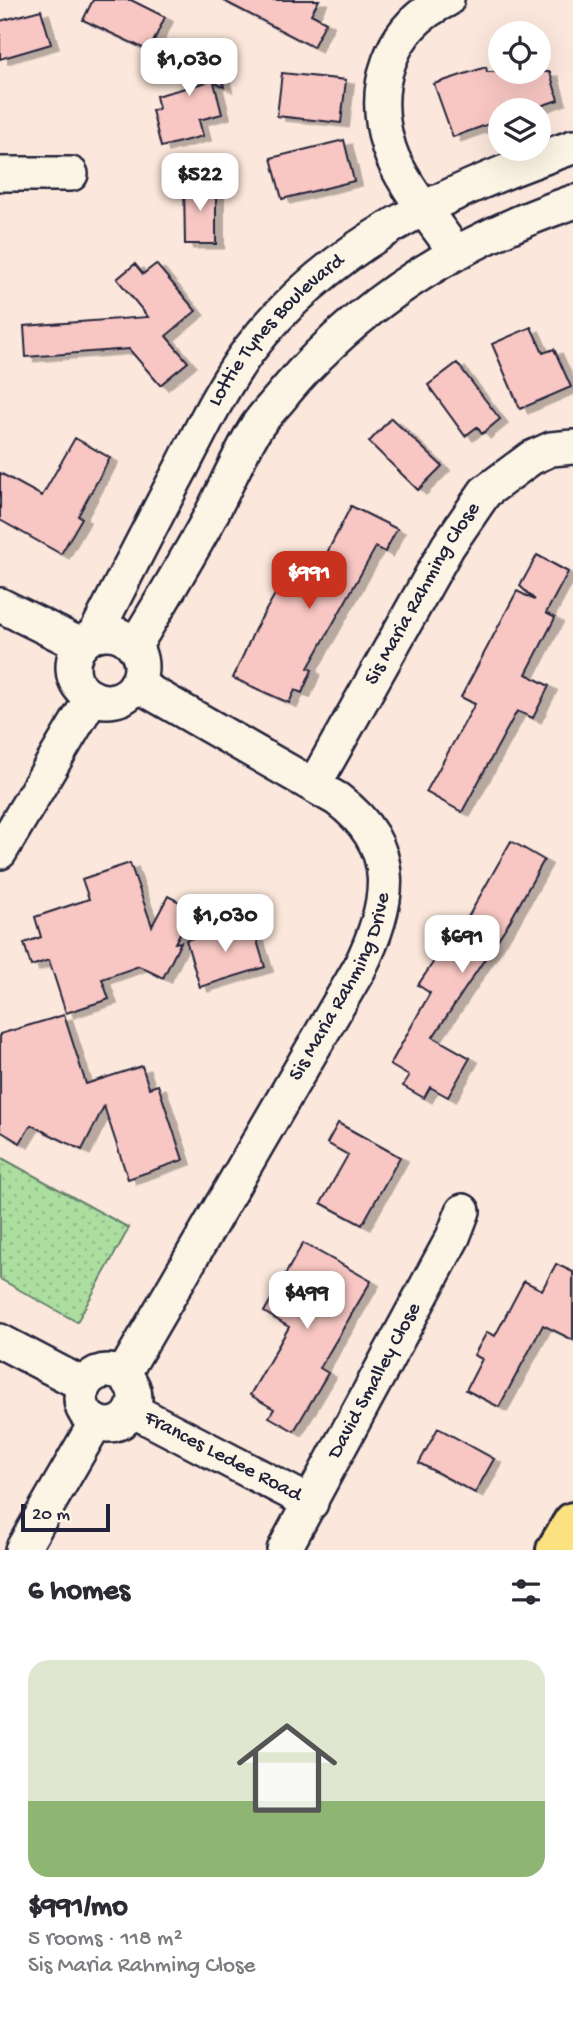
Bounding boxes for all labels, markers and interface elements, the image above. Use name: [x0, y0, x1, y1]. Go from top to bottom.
map controls: [488, 21, 551, 161]
button: locate: [488, 21, 551, 84]
pin: $1,030: [132, 38, 246, 98]
text: $1,030: [157, 47, 221, 74]
button: layers: [488, 98, 551, 161]
pin: $522: [159, 154, 241, 213]
text: $522: [178, 162, 222, 189]
street label: Lottie Tynes Boulevard: [203, 248, 351, 411]
street label: Sis Maria Rahming Close: [360, 497, 487, 690]
pin: $991: [268, 552, 350, 611]
text: $991: [288, 560, 330, 587]
street label: Sis Maria Rahming Drive: [284, 890, 397, 1086]
pin: $1,030: [168, 894, 282, 954]
text: $1,030: [193, 903, 257, 930]
pin: $691: [421, 916, 503, 975]
text: $691: [441, 924, 483, 951]
pin: $499: [266, 1272, 348, 1331]
text: $499: [285, 1280, 329, 1307]
street label: David Smalley Close: [322, 1298, 428, 1465]
street label: Frances Ledee Road: [139, 1405, 307, 1509]
scale bar: [21, 1501, 110, 1533]
text: 20 m: [32, 1504, 70, 1527]
icon: filters: [507, 1573, 545, 1611]
text: 6 homes: [28, 1575, 130, 1610]
icon: home: [224, 1705, 350, 1831]
text: $991/mo: [28, 1891, 128, 1926]
text: 5 rooms · 118 m²: [28, 1926, 183, 1953]
text: Sis Maria Rahming Close: [28, 1953, 255, 1980]

